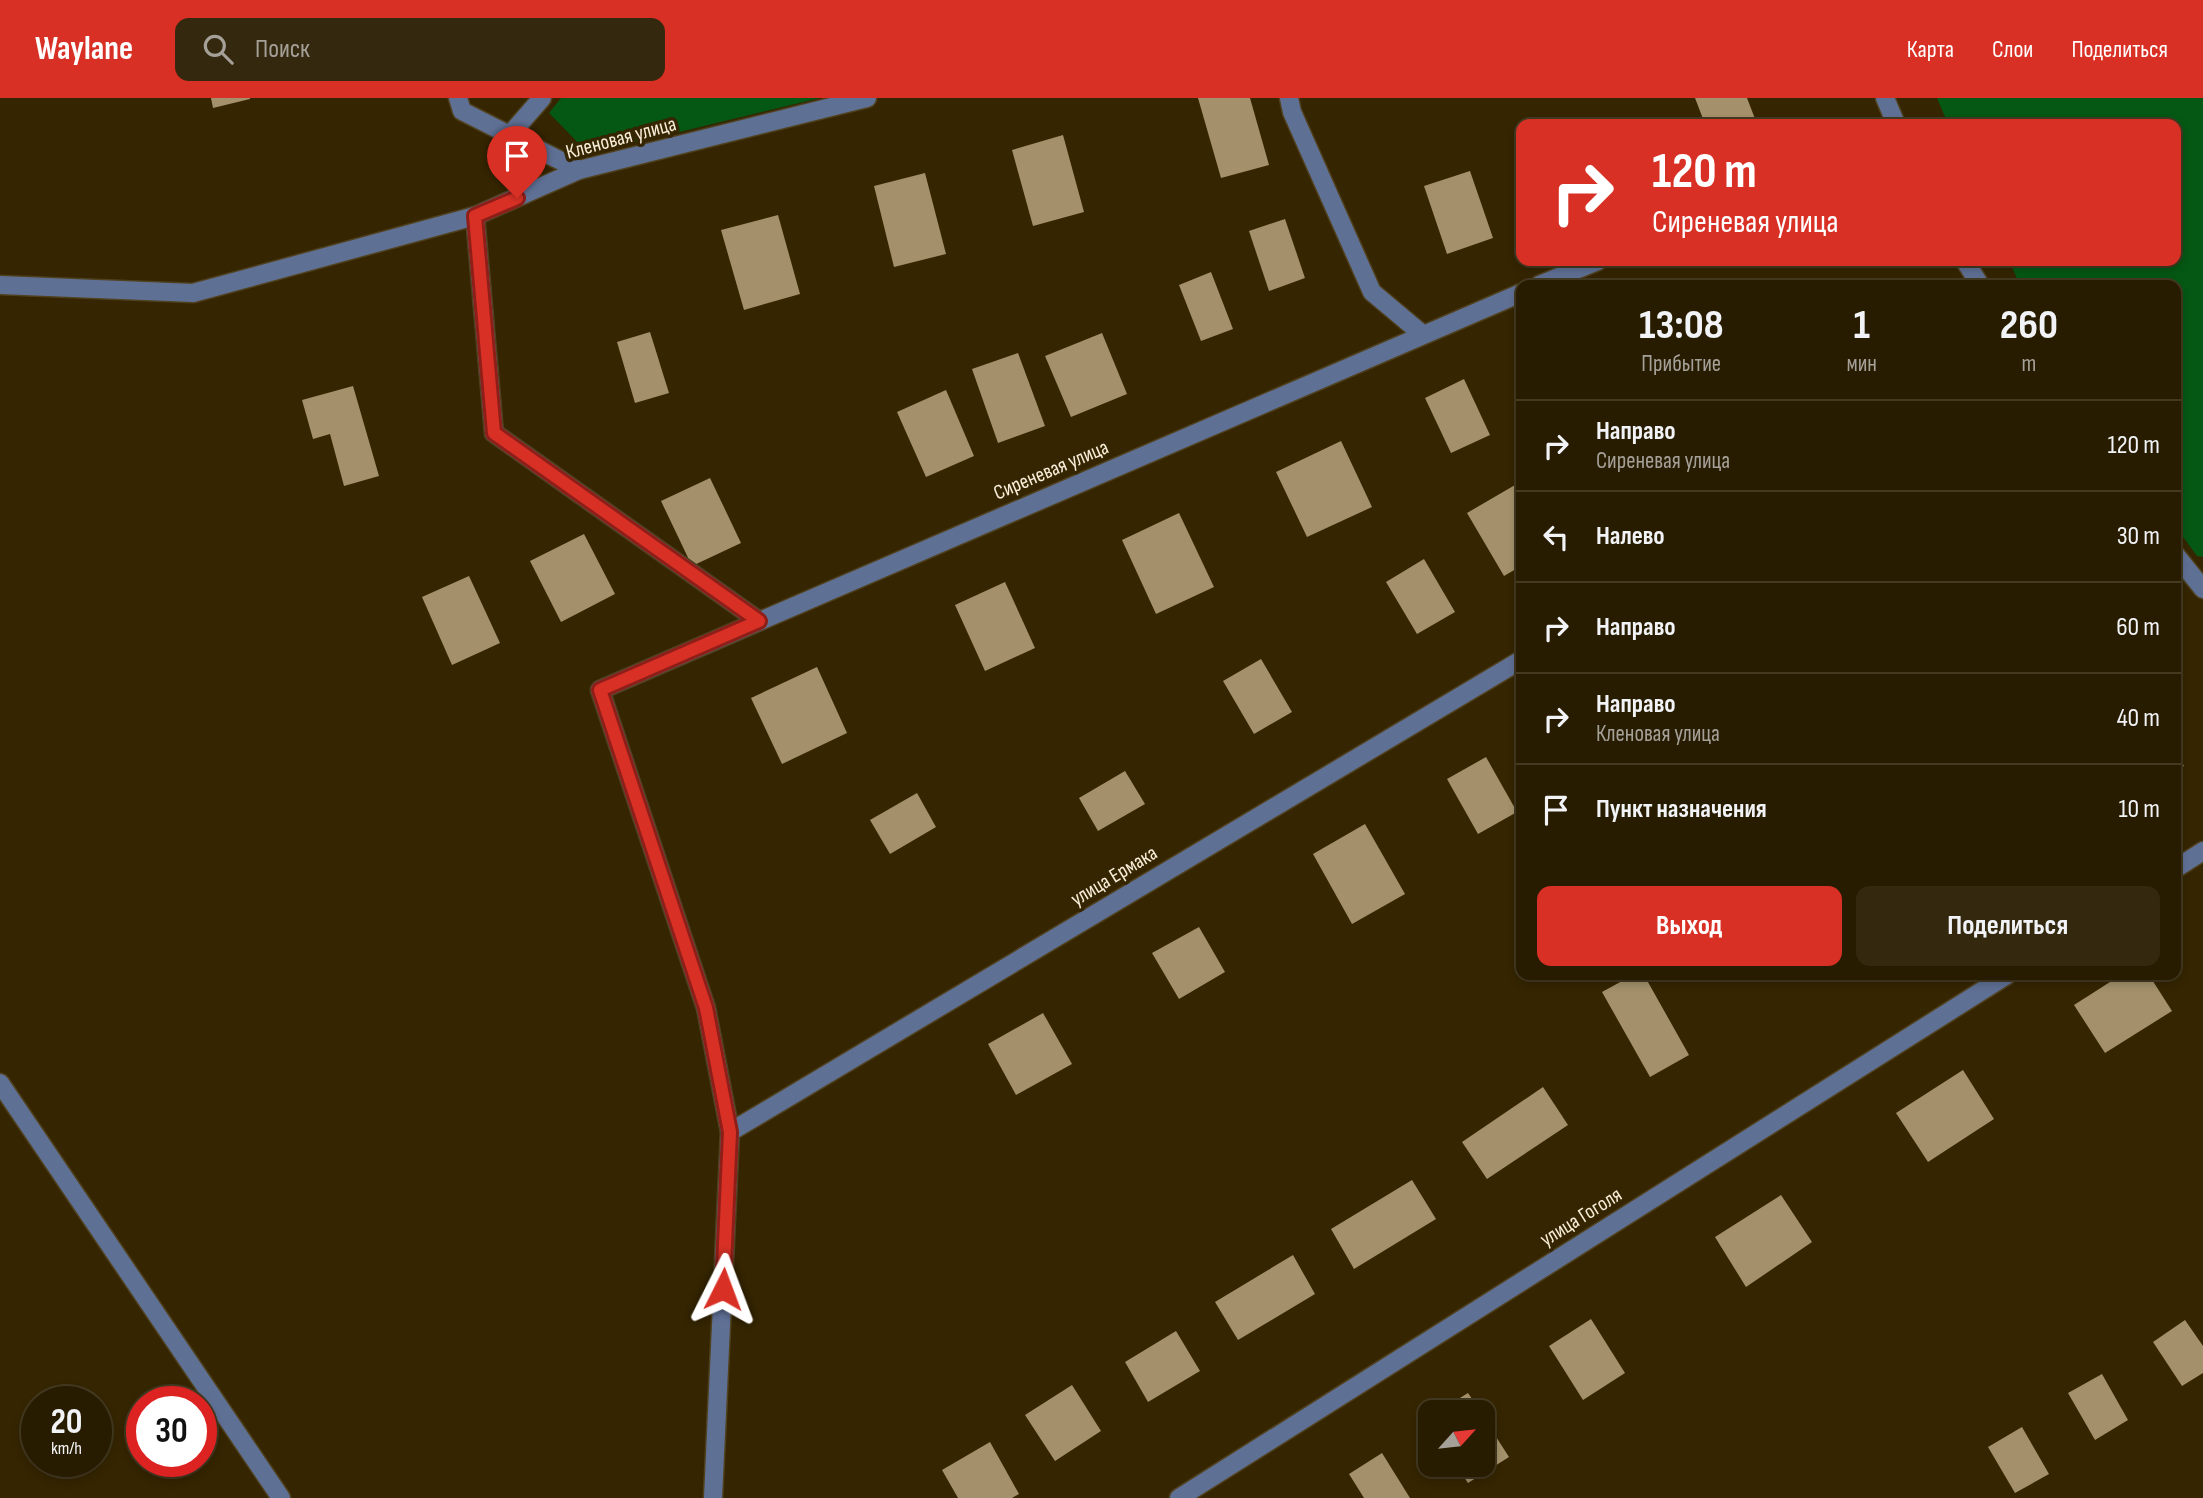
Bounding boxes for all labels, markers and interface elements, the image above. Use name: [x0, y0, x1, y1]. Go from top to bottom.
search box: [175, 18, 665, 81]
text: Waylane: [35, 29, 133, 69]
icon: search: [199, 30, 237, 68]
text: Поиск: [255, 34, 310, 65]
text: Карта: [1907, 35, 1954, 64]
text: Слои: [1992, 35, 2033, 64]
text: Поделиться: [2071, 35, 2168, 64]
street label: Кленовая улица: [563, 111, 679, 165]
pin: [487, 126, 547, 198]
icon: arrive: [498, 137, 536, 175]
text: 120 m: [1652, 143, 1757, 202]
icon: right: [1537, 147, 1628, 238]
text: Сиреневая улица: [1652, 203, 1839, 242]
text: 13:08: [1639, 300, 1723, 351]
text: 1: [1853, 300, 1870, 351]
text: 260: [2000, 300, 2058, 351]
text: Прибытие: [1641, 350, 1721, 378]
text: мин: [1846, 350, 1877, 378]
text: m: [2022, 350, 2036, 378]
text: Направо: [1596, 416, 1675, 447]
icon: right: [1537, 427, 1575, 465]
text: 120 m: [2107, 430, 2160, 461]
street label: Сиреневая улица: [990, 435, 1112, 505]
text: Сиреневая улица: [1596, 447, 1730, 475]
icon: left: [1537, 518, 1575, 556]
text: Налево: [1596, 521, 1665, 552]
text: 30 m: [2117, 521, 2160, 552]
icon: right: [1537, 609, 1575, 647]
text: Направо: [1596, 612, 1675, 643]
text: 60 m: [2116, 612, 2160, 643]
text: Направо: [1596, 689, 1675, 720]
icon: right: [1537, 700, 1575, 738]
text: 40 m: [2117, 703, 2160, 734]
text: Кленовая улица: [1596, 720, 1720, 748]
icon: arrive: [1537, 791, 1575, 829]
text: Пункт назначения: [1596, 794, 1767, 825]
text: 10 m: [2118, 794, 2160, 825]
street label: улица Ермака: [1066, 840, 1162, 912]
button: Выход: [1537, 886, 1842, 966]
button: Поделиться: [1856, 886, 2160, 966]
street label: улица Гоголя: [1536, 1182, 1626, 1252]
position arrow: [686, 1252, 760, 1326]
speed limit sign: 30: [126, 1386, 217, 1477]
north arrow: [1418, 1400, 1494, 1477]
map controls: [1418, 1400, 1495, 1477]
text: 20: [51, 1401, 83, 1444]
text: km/h: [51, 1438, 82, 1459]

